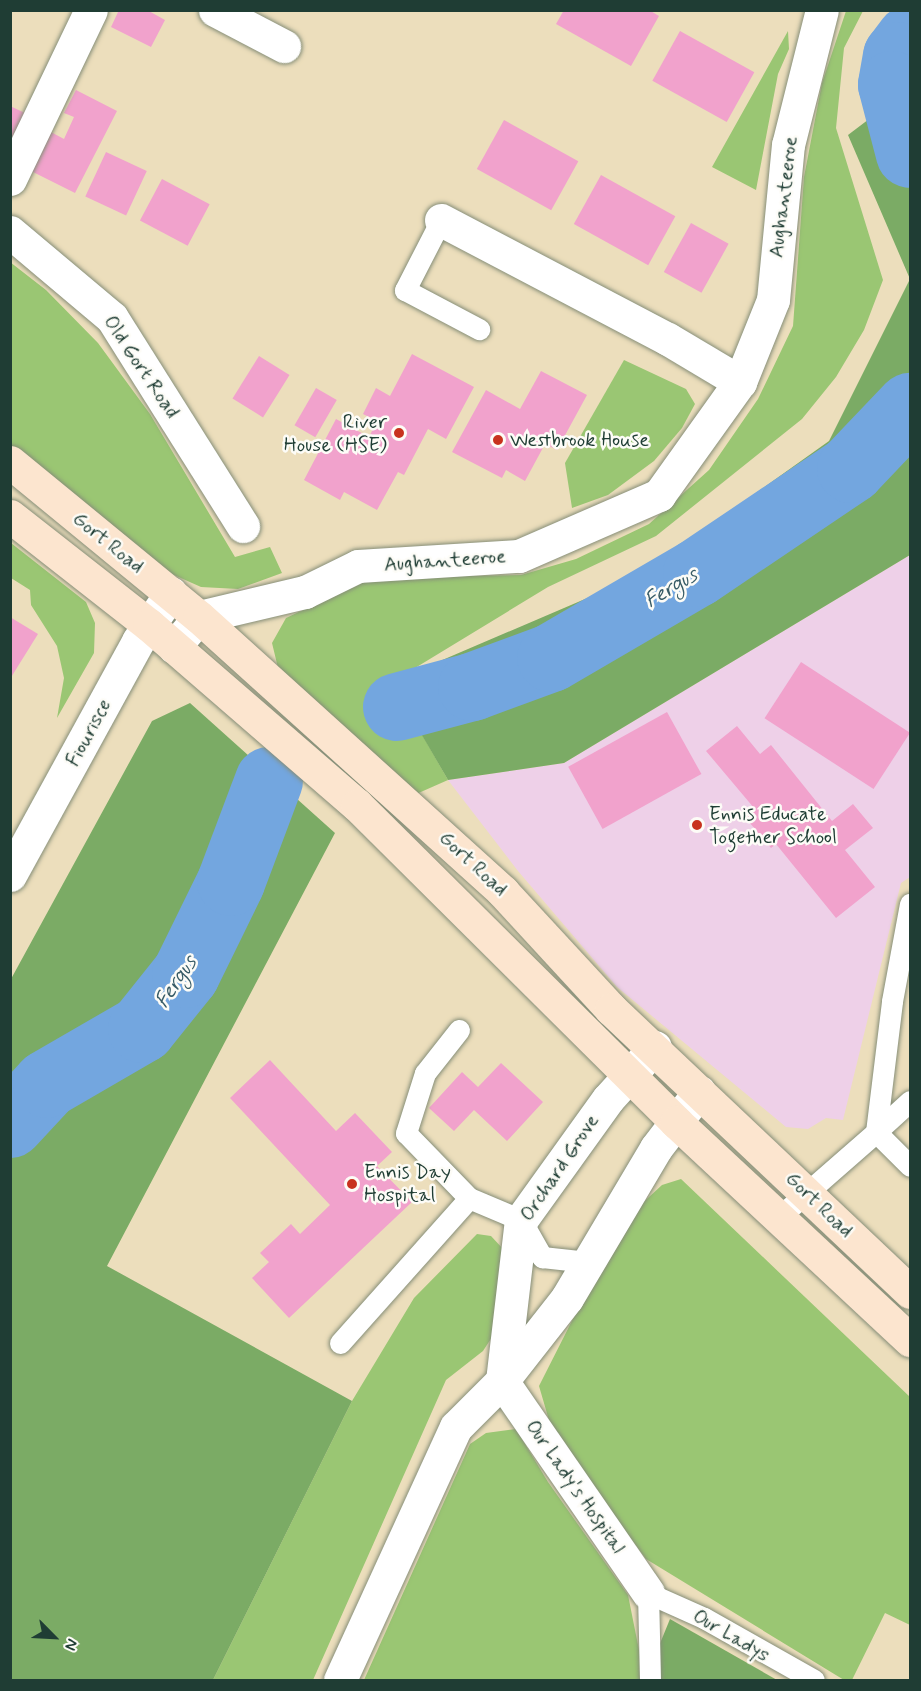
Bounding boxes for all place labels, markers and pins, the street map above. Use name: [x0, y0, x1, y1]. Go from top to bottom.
place label: River House (HSE): [284, 410, 387, 457]
marker: River House (HSE): [392, 426, 406, 440]
place label: Westbrook House: [510, 428, 648, 452]
marker: Westbrook House: [491, 433, 505, 447]
place label: Ennis Educate Together School: [709, 802, 838, 849]
marker: Ennis Educate Together School: [690, 818, 704, 832]
place label: Ennis Day Hospital: [364, 1160, 449, 1207]
marker: Ennis Day Hospital: [345, 1177, 359, 1191]

